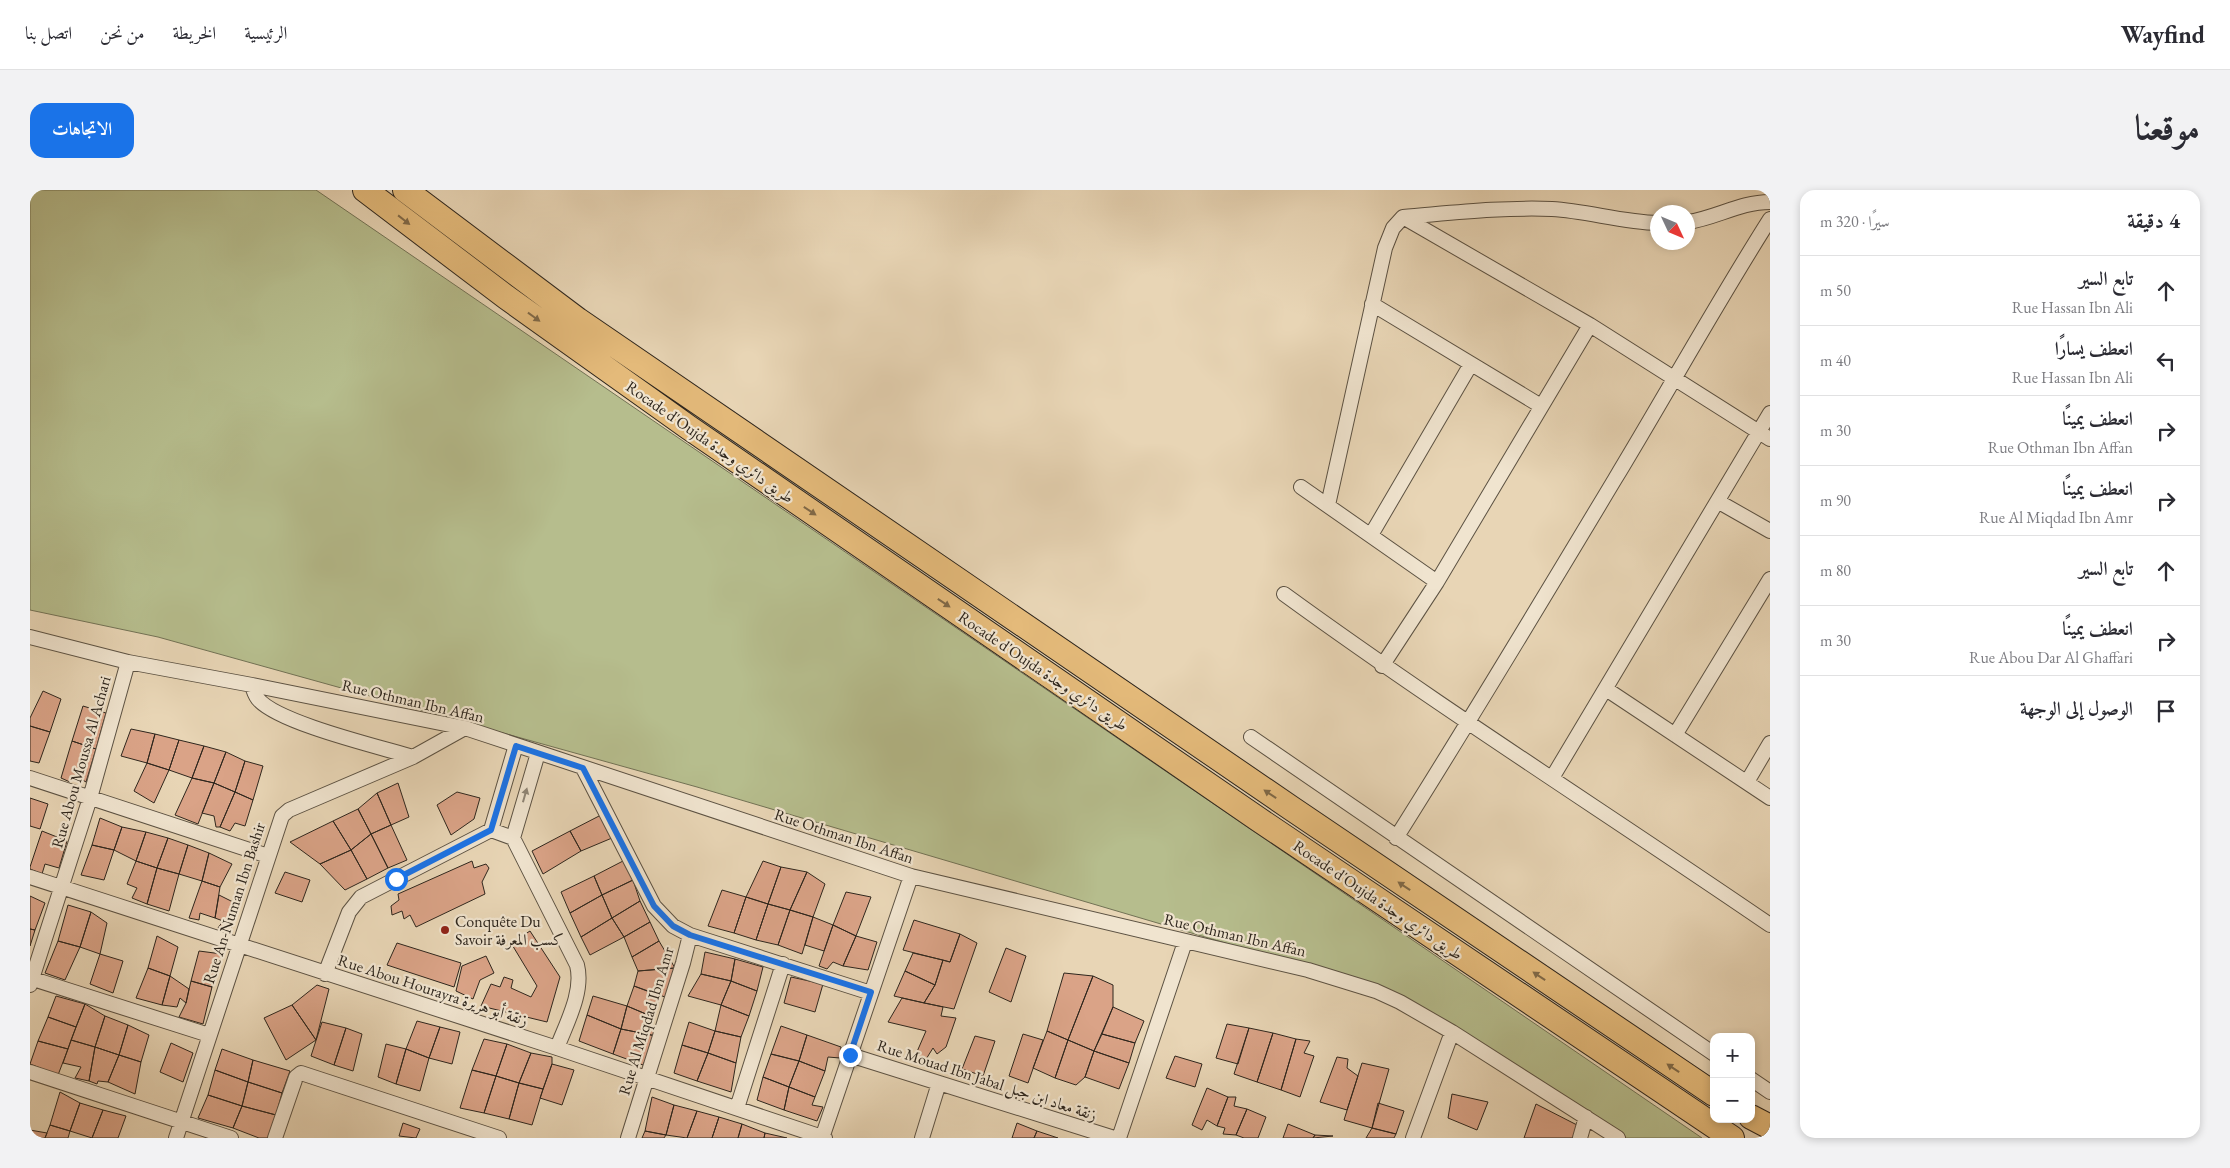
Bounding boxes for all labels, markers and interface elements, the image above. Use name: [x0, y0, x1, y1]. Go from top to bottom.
text: Wayfind: [2121, 19, 2205, 50]
text: اتصل بنا: [25, 21, 72, 44]
text: من نحن: [100, 21, 144, 44]
text: الخريطة: [172, 21, 216, 44]
text: الرئيسية: [244, 21, 287, 44]
button: الاتجاهات: [30, 103, 134, 158]
text: موقعنا: [2135, 104, 2200, 149]
north arrow: [1650, 205, 1695, 250]
text: 4 دقيقة: [2127, 207, 2180, 234]
text: سيرًا · 320 m: [1820, 211, 1890, 232]
one-way arrow: [397, 214, 410, 225]
text: تابع السير: [2079, 266, 2133, 291]
icon: ahead: [2152, 277, 2180, 305]
text: 50 m: [1820, 280, 1851, 301]
text: Rue Hassan Ibn Ali: [2012, 297, 2133, 318]
one-way arrow: [527, 312, 541, 322]
text: انعطف يسارًا: [2055, 336, 2133, 361]
icon: left: [2152, 347, 2180, 375]
text: 40 m: [1820, 350, 1851, 371]
text: Rue Hassan Ibn Ali: [2012, 367, 2133, 388]
street label: Rocade d'Oujda طريق دائري وجدة: [621, 376, 798, 510]
text: انعطف يمينًا: [2062, 406, 2133, 431]
icon: right: [2152, 417, 2180, 445]
text: 30 m: [1820, 420, 1851, 441]
text: Rue Othman Ibn Affan: [1988, 437, 2133, 458]
text: انعطف يمينًا: [2062, 476, 2133, 501]
icon: right: [2152, 487, 2180, 515]
text: 90 m: [1820, 490, 1851, 511]
one-way arrow: [803, 506, 817, 516]
text: Rue Al Miqdad Ibn Amr: [1979, 507, 2133, 528]
text: تابع السير: [2079, 556, 2133, 581]
icon: ahead: [2152, 557, 2180, 585]
text: 80 m: [1820, 560, 1851, 581]
one-way arrow: [937, 598, 951, 608]
street label: Rocade d'Oujda طريق دائري وجدة: [953, 606, 1132, 737]
text: انعطف يمينًا: [2062, 616, 2133, 641]
icon: right: [2152, 627, 2180, 655]
text: 30 m: [1820, 630, 1851, 651]
text: Rue Abou Dar Al Ghaffari: [1969, 647, 2133, 668]
street label: Rue Abou Moussa Al Achari: [46, 673, 116, 850]
street label: Rue Othman Ibn Affan: [340, 674, 487, 728]
text: الوصول إلى الوجهة: [2020, 696, 2133, 721]
icon: arrive: [2152, 697, 2180, 725]
one-way arrow: [522, 788, 530, 803]
one-way arrow: [1263, 789, 1276, 799]
street label: Rue Othman Ibn Affan: [772, 804, 917, 869]
street label: Rue An-Numan Ibn Bashir: [198, 819, 270, 986]
street label: Rocade d'Oujda طريق دائري وجدة: [1288, 835, 1467, 966]
route start: [385, 868, 408, 891]
one-way arrow: [1397, 881, 1411, 890]
street label: Rue Othman Ibn Affan: [1162, 908, 1309, 962]
place label: Conquête Du Savoir كسب المعرفة: [455, 911, 564, 950]
marker: Conquête Du Savoir كسب المعرفة: [439, 924, 451, 936]
street label: Rue Al Miqdad Ibn Amr: [613, 944, 679, 1098]
street label: Rue Abou Hourayra زنقة أبو هريرة: [335, 948, 531, 1031]
one-way arrow: [1532, 971, 1546, 981]
map controls: [1710, 1033, 1755, 1123]
button: +: [1710, 1033, 1755, 1078]
street label: Rue Mouad Ibn Jabal زنقة معاد ابن جبل: [874, 1034, 1100, 1126]
route end: [839, 1044, 862, 1067]
one-way arrow: [1666, 1063, 1680, 1073]
button: −: [1710, 1078, 1755, 1123]

